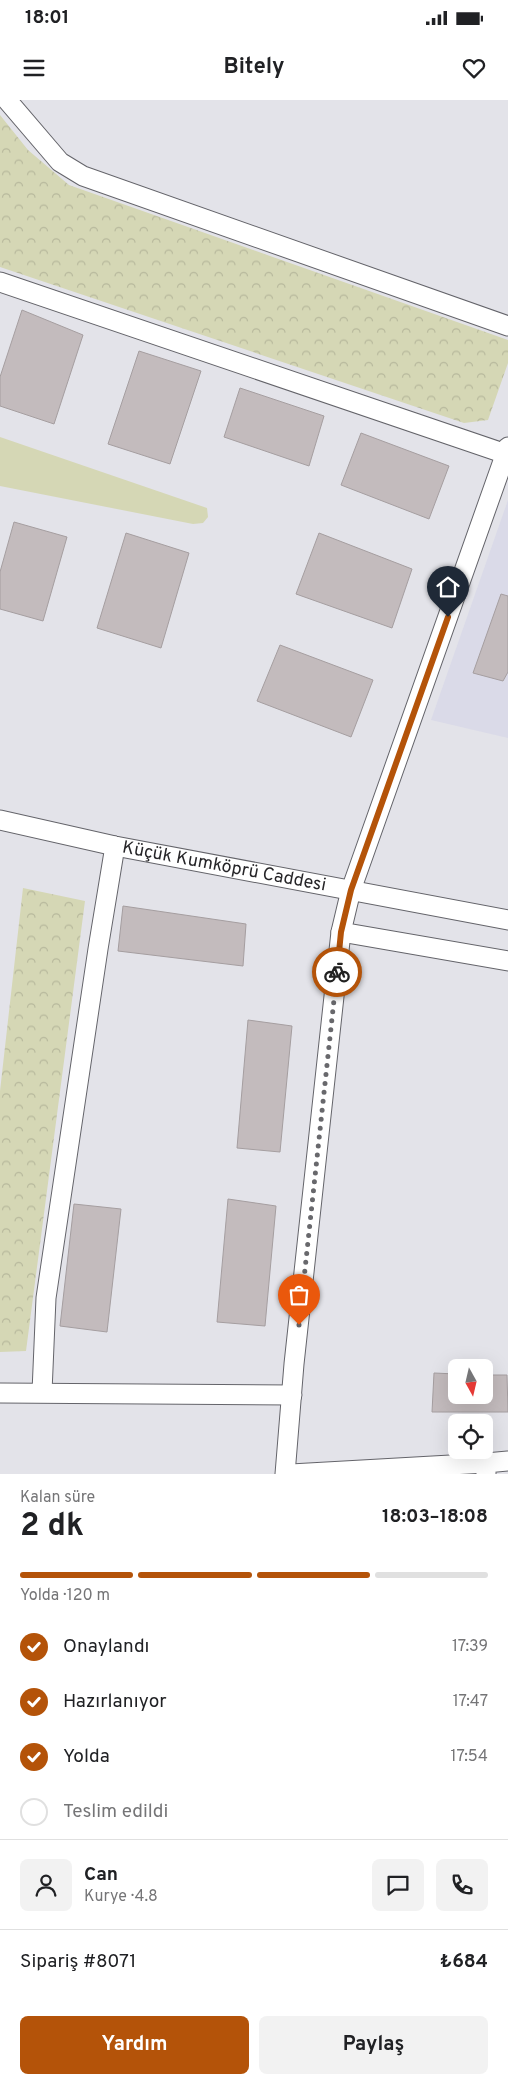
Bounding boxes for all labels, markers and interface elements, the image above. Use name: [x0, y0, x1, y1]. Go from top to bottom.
text: 18:01: [25, 6, 69, 30]
icon: menu: [20, 54, 48, 82]
text: Bitely: [223, 54, 285, 81]
icon: heart: [460, 54, 488, 82]
pin: [427, 566, 469, 617]
icon: home: [434, 573, 462, 601]
street label: Küçük Kumköprü Caddesi: [120, 836, 328, 897]
courier: [312, 947, 362, 997]
icon: bike: [323, 958, 351, 986]
pin: [278, 1274, 320, 1325]
icon: bag: [285, 1281, 313, 1309]
north arrow: [448, 1359, 492, 1404]
map controls: [448, 1359, 493, 1459]
button: locate: [448, 1414, 493, 1459]
text: Kalan süre: [20, 1488, 95, 1508]
text: 18:03–18:08: [382, 1505, 488, 1529]
text: 2 dk: [20, 1507, 84, 1547]
text: Yolda · 120 m: [20, 1586, 110, 1606]
icon: check: [20, 1633, 48, 1661]
text: Onaylandı: [63, 1635, 149, 1659]
text: 17:39: [452, 1637, 488, 1657]
icon: check: [20, 1688, 48, 1716]
text: Hazırlanıyor: [63, 1690, 167, 1714]
text: 17:47: [453, 1692, 488, 1712]
icon: check: [20, 1743, 48, 1771]
text: Yolda: [63, 1745, 110, 1769]
text: 17:54: [451, 1747, 488, 1767]
text: Teslim edildi: [63, 1800, 168, 1824]
button: person: [20, 1859, 72, 1911]
button: chat: [372, 1859, 424, 1911]
button: phone: [436, 1859, 488, 1911]
text: Can: [84, 1863, 118, 1887]
text: Kurye · 4.8: [84, 1887, 158, 1907]
text: Sipariş #8071: [20, 1950, 136, 1974]
text: ₺684: [440, 1950, 488, 1974]
button: Yardım: [20, 2016, 249, 2074]
button: Paylaş: [259, 2016, 488, 2074]

